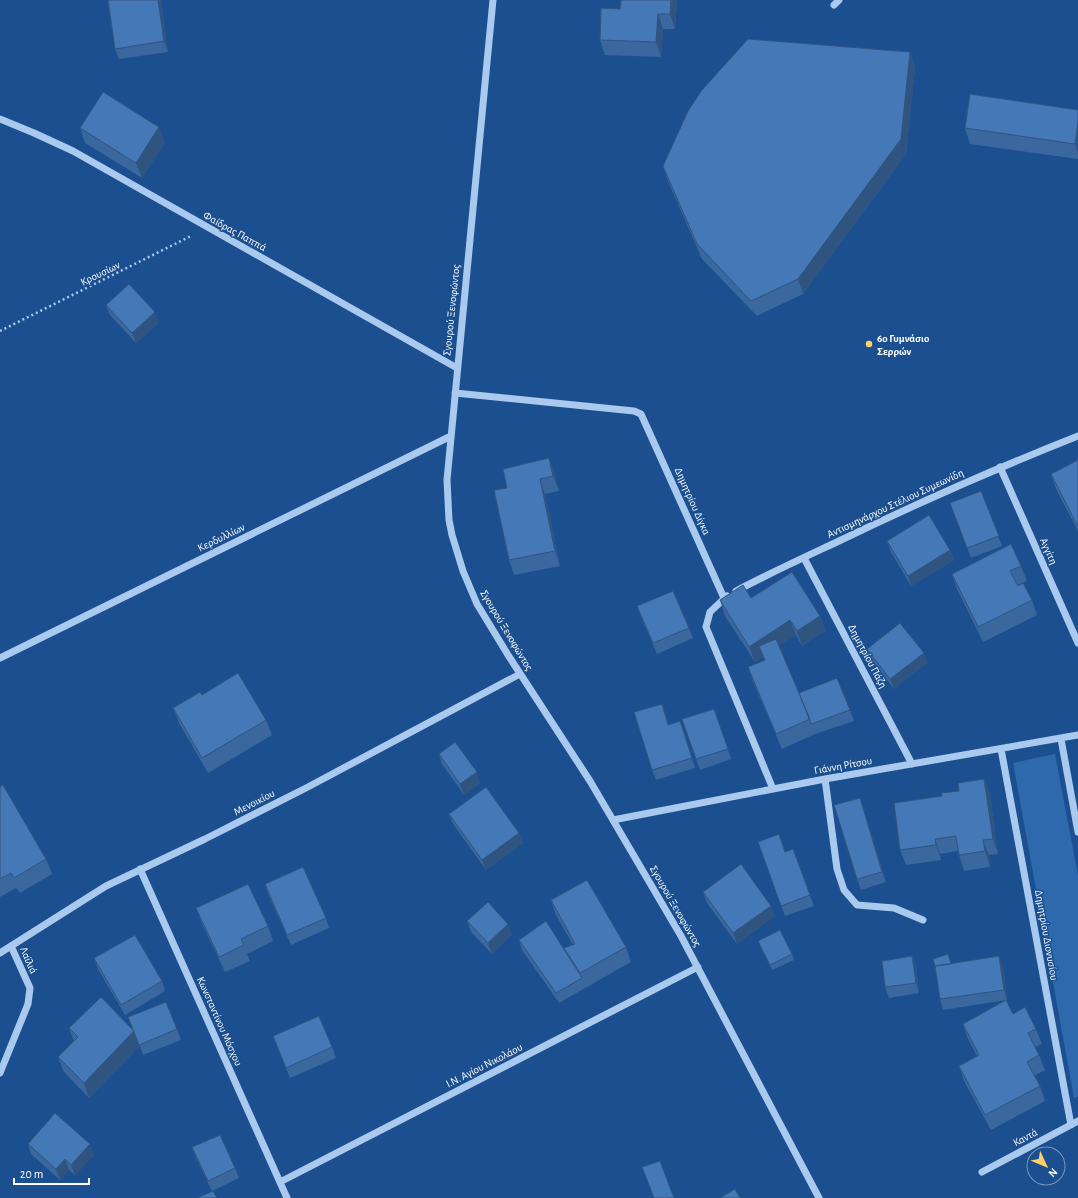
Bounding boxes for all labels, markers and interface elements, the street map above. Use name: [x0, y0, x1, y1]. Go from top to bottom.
street label: Φαίδρας Παππά: [201, 209, 269, 253]
street label: Κρουσίων: [79, 259, 122, 288]
street label: Σγουρού Ξενοφώντος: [441, 264, 462, 356]
place label: 6ο Γυμνάσιο Σερρών: [877, 333, 930, 357]
marker: 6ο Γυμνάσιο Σερρών: [864, 339, 874, 349]
street label: Δημητρίου Δίγκα: [673, 466, 712, 537]
street label: Αντισμηνάρχου Στέλιου Συμεωνίδη: [825, 467, 965, 540]
street label: Κερδυλλίων: [196, 521, 247, 554]
street label: Αγγίτη: [1038, 536, 1059, 566]
street label: Σγουρού Ξενοφώντος: [478, 588, 535, 672]
street label: Δημητρίου Πάζη: [846, 623, 889, 690]
street label: Γιάννη Ρίτσου: [813, 755, 873, 776]
street label: Μενοικίου: [232, 787, 277, 817]
street label: Σγουρού Ξενοφώντος: [648, 864, 703, 949]
street label: Δημητρίου Διονυσίου: [1033, 889, 1060, 981]
street label: Λαϊλιά: [18, 945, 39, 975]
street label: Κωνσταντίνου Μόσχου: [195, 975, 244, 1067]
street label: Ι.Ν. Αγίου Νικολάου: [444, 1041, 524, 1089]
street label: Καντά: [1011, 1126, 1039, 1148]
north arrow: [1026, 1146, 1066, 1186]
scale bar: [14, 1160, 89, 1186]
text: N: [1046, 1166, 1059, 1179]
text: 20 m: [20, 1168, 43, 1180]

